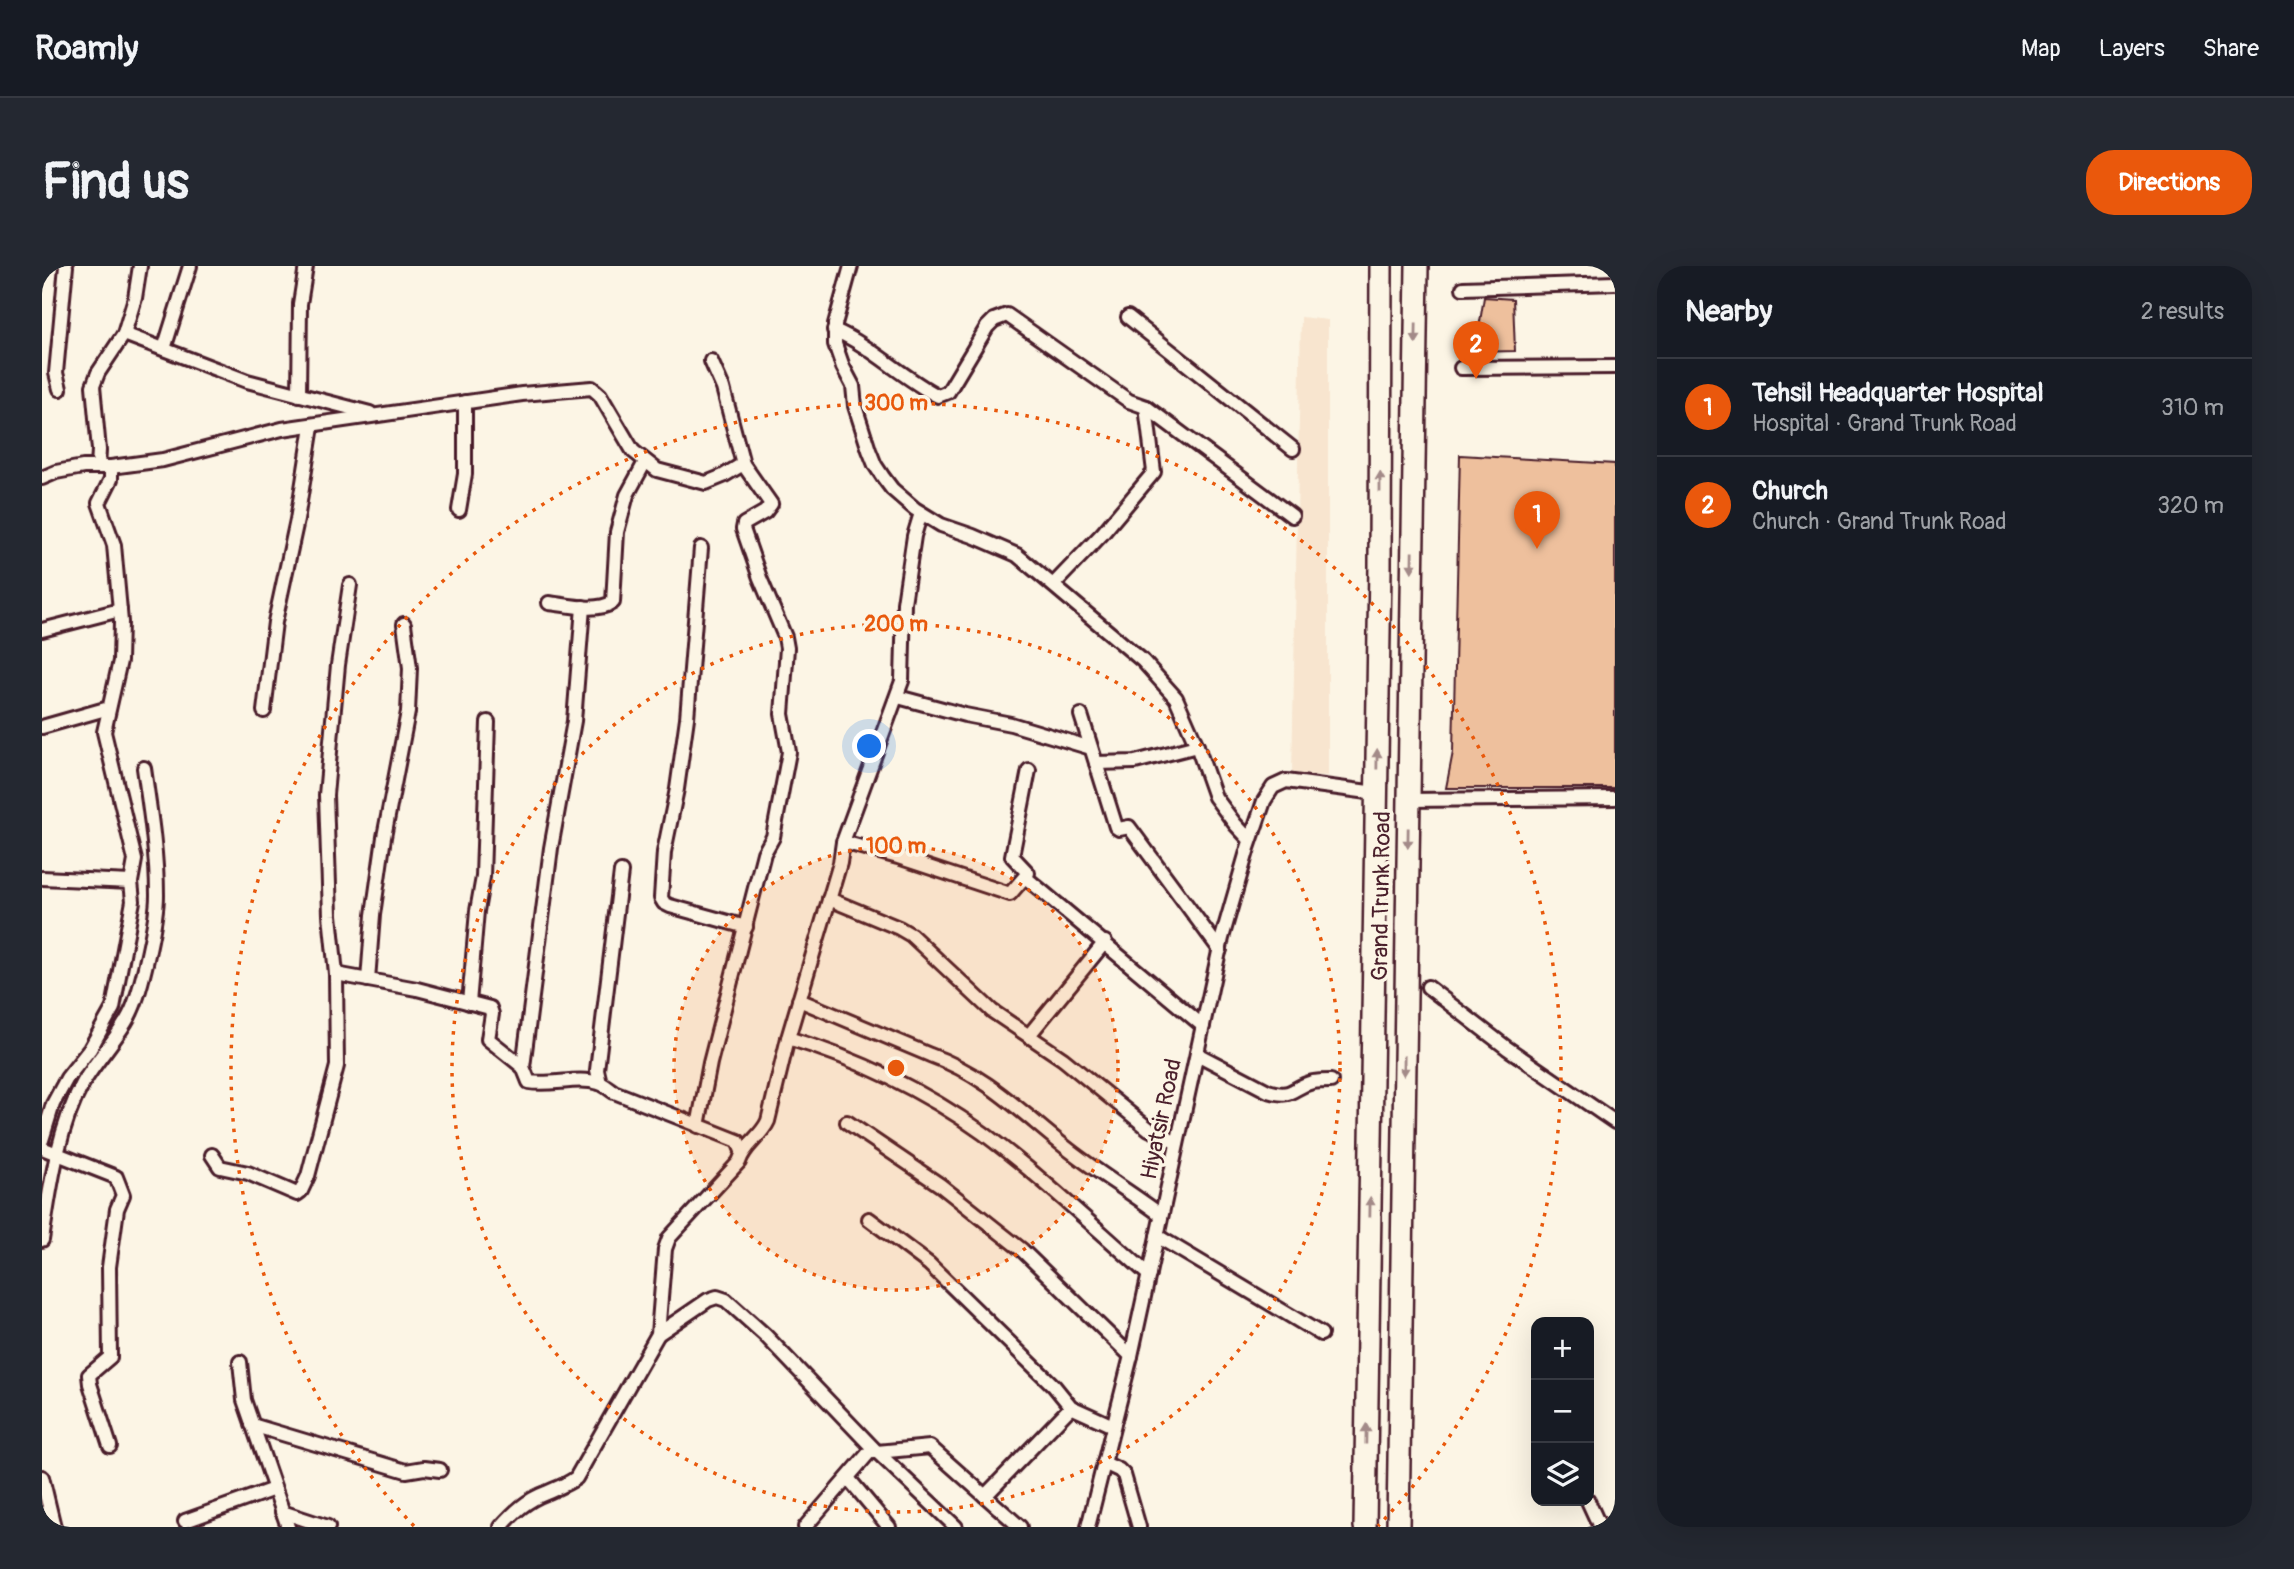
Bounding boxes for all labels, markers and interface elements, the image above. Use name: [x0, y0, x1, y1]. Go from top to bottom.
text: Roamly: [35, 28, 138, 69]
text: Map: [2021, 34, 2061, 63]
text: Layers: [2099, 34, 2165, 63]
text: Share: [2203, 34, 2259, 63]
button: Directions: [2086, 150, 2252, 215]
text: Find us: [42, 152, 189, 213]
text: Nearby: [1685, 293, 1772, 330]
text: 2 results: [2141, 297, 2224, 326]
pin: 2: [1453, 321, 1499, 379]
one-way arrow: [1410, 323, 1422, 345]
text: Tehsil Headquarter Hospital: [1752, 377, 2044, 409]
text: 300 m: [864, 390, 928, 417]
text: 1: [1704, 393, 1713, 422]
text: 310 m: [2161, 393, 2224, 422]
text: Hospital · Grand Trunk Road: [1752, 409, 2017, 438]
one-way arrow: [1374, 471, 1386, 493]
text: Church: [1752, 475, 1828, 507]
pin: 1: [1514, 491, 1560, 549]
text: 2: [1702, 491, 1714, 520]
text: 320 m: [2157, 491, 2224, 520]
text: Church · Grand Trunk Road: [1752, 507, 2006, 536]
one-way arrow: [1406, 551, 1417, 573]
text: 200 m: [864, 611, 928, 638]
your location: [852, 729, 886, 763]
one-way arrow: [1371, 748, 1383, 770]
street label: Grand Trunk Road: [1365, 811, 1397, 981]
one-way arrow: [1402, 827, 1414, 849]
text: 100 m: [866, 833, 926, 860]
one-way arrow: [1399, 1055, 1410, 1077]
centre of rings: [884, 1056, 908, 1080]
street label: Hiyatsir Road: [1134, 1056, 1188, 1182]
one-way arrow: [1364, 1196, 1375, 1218]
map controls: [1531, 1317, 1594, 1506]
button: +: [1531, 1317, 1594, 1380]
button: −: [1531, 1380, 1594, 1443]
one-way arrow: [1360, 1423, 1372, 1445]
button: layers: [1531, 1443, 1594, 1506]

